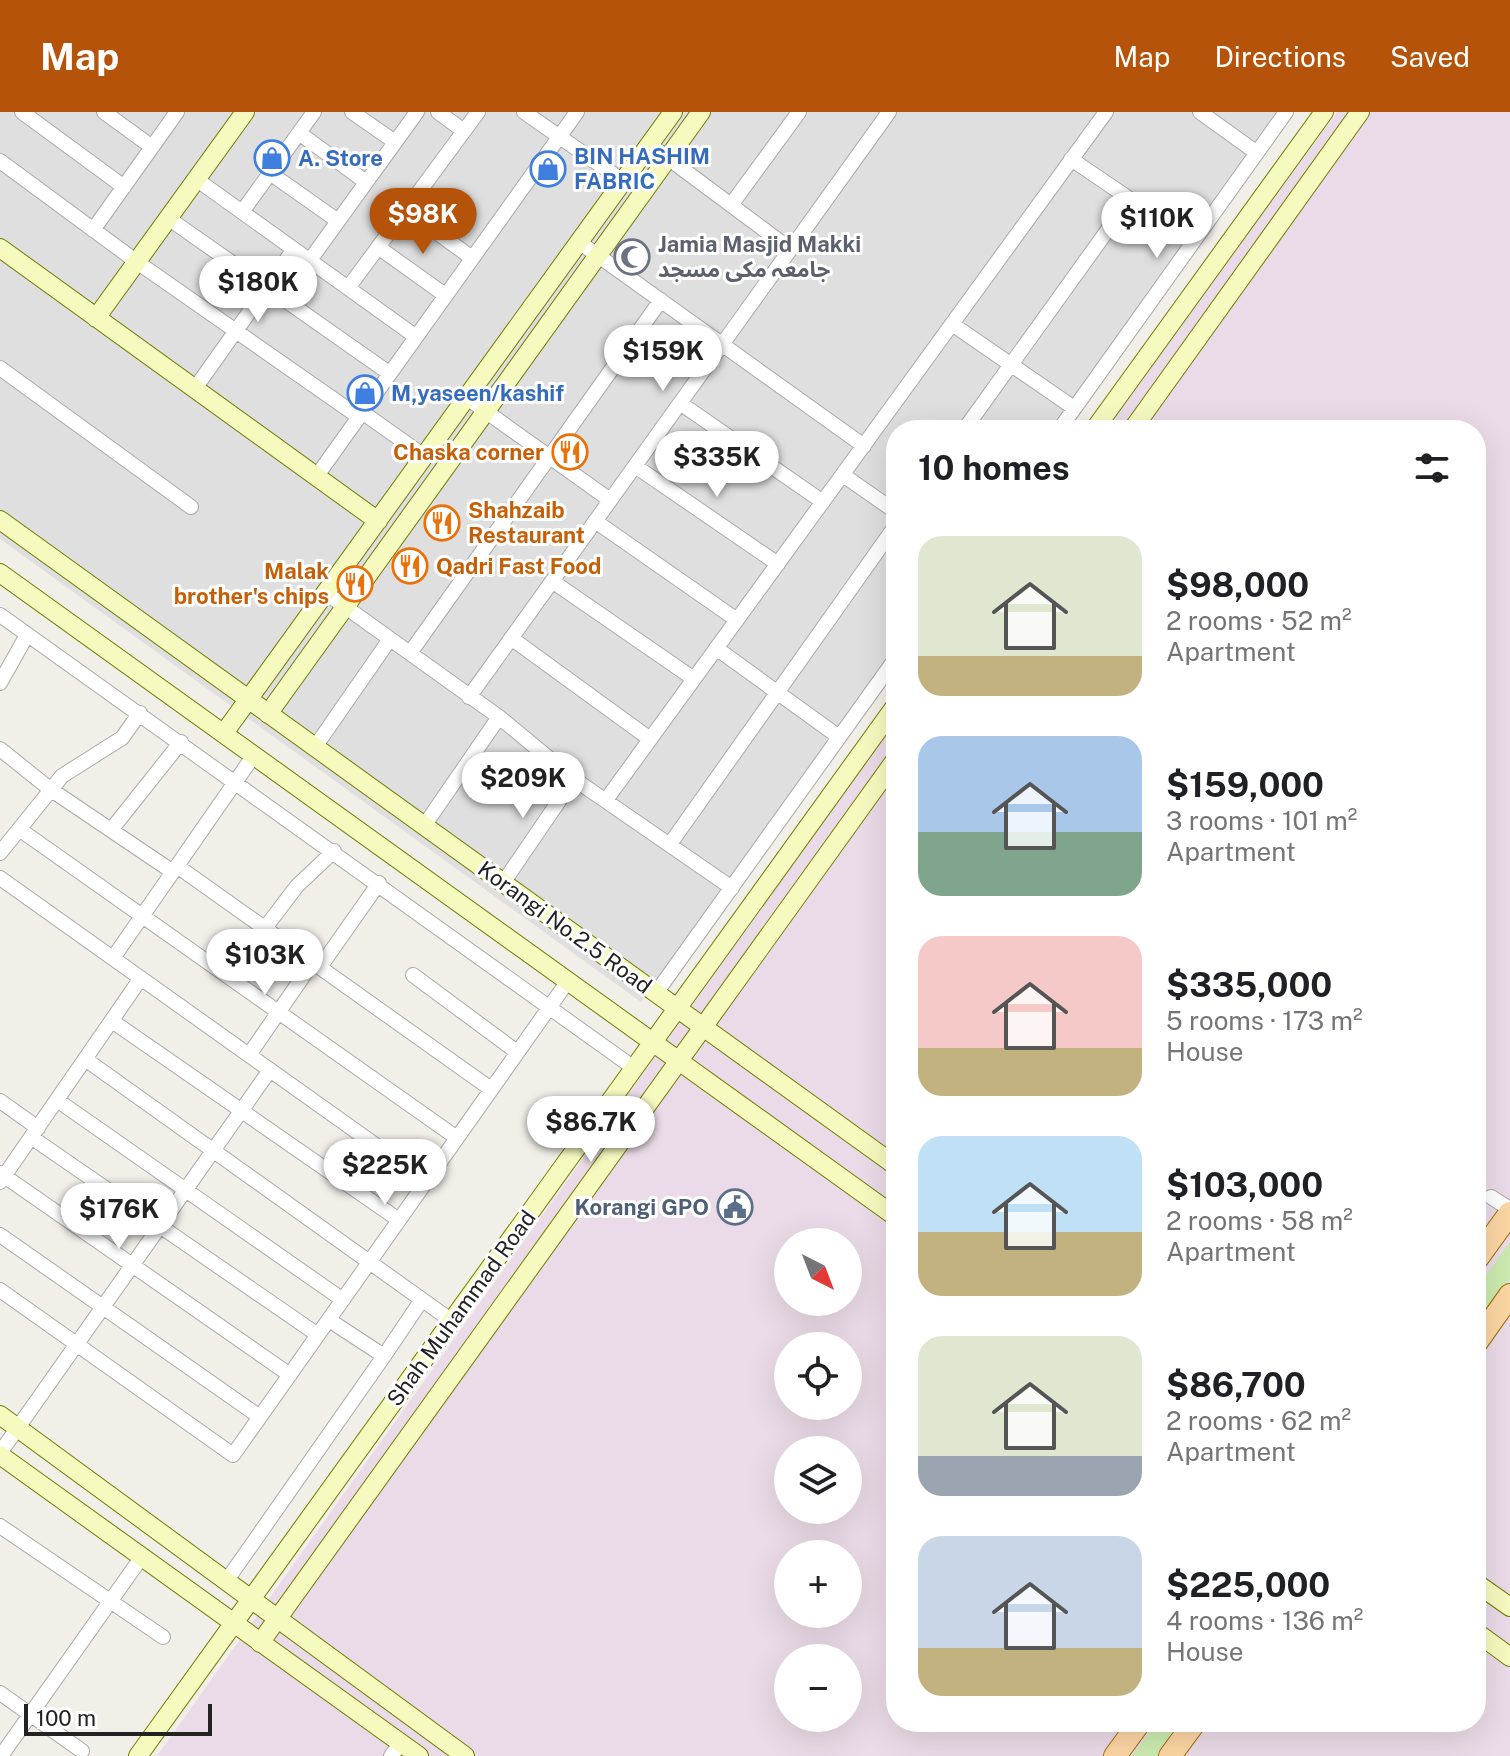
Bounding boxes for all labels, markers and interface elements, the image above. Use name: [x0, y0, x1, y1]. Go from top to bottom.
text: Map: [40, 34, 119, 79]
text: Map: [1114, 40, 1170, 73]
text: Directions: [1214, 40, 1346, 73]
text: Saved: [1390, 40, 1470, 73]
shop icon: A. Store: [253, 139, 291, 177]
place label: BIN HASHIM FABRIC: [574, 143, 710, 194]
place label: A. Store: [298, 145, 383, 171]
shop icon: BIN HASHIM FABRIC: [529, 150, 567, 188]
pin: $98K: [376, 188, 470, 256]
pin: $110K: [1101, 192, 1213, 260]
text: $98K: [388, 198, 458, 229]
text: $110K: [1119, 202, 1195, 233]
place label: Jamia Masjid Makki جامعہ مکی مسجد: [658, 231, 861, 282]
mosque icon: Jamia Masjid Makki جامعہ مکی مسجد: [613, 238, 651, 276]
pin: $180K: [202, 256, 314, 324]
text: $180K: [217, 266, 299, 297]
pin: $159K: [607, 325, 719, 393]
text: $159K: [622, 335, 704, 366]
shop icon: M,yaseen/kashif: [346, 374, 384, 412]
place label: M,yaseen/kashif: [391, 380, 564, 406]
pin: $335K: [661, 431, 773, 499]
restaurant icon: Chaska corner: [551, 433, 589, 471]
place label: Chaska corner: [393, 439, 544, 465]
text: $335K: [673, 441, 761, 472]
icon: filters: [1410, 446, 1454, 490]
text: 10 homes: [918, 448, 1070, 488]
place label: Shahzaib Restaurant: [468, 497, 585, 548]
restaurant icon: Shahzaib Restaurant: [423, 504, 461, 542]
restaurant icon: Qadri Fast Food: [391, 547, 429, 585]
place label: Qadri Fast Food: [436, 553, 601, 579]
place label: Malak brother's chips: [174, 558, 329, 609]
restaurant icon: Malak brother's chips: [336, 565, 374, 603]
text: $98,000: [1166, 565, 1309, 605]
icon: home: [982, 568, 1078, 664]
text: 2 rooms · 52 m²: [1166, 605, 1352, 636]
text: Apartment: [1166, 636, 1296, 667]
pin: $209K: [467, 752, 579, 820]
text: $209K: [480, 762, 566, 793]
text: $159,000: [1166, 765, 1324, 805]
icon: home: [982, 768, 1078, 864]
text: 3 rooms · 101 m²: [1166, 805, 1357, 836]
text: Apartment: [1166, 836, 1296, 867]
street label: Korangi No.2.5 Road: [473, 855, 657, 999]
pin: $103K: [209, 929, 321, 997]
text: $103K: [224, 939, 306, 970]
text: $335,000: [1166, 965, 1332, 1005]
icon: home: [982, 968, 1078, 1064]
text: 5 rooms · 173 m²: [1166, 1005, 1363, 1036]
text: House: [1166, 1036, 1243, 1067]
pin: $86.7K: [526, 1096, 656, 1164]
text: $86.7K: [545, 1106, 637, 1137]
pin: $225K: [329, 1139, 441, 1207]
text: $225K: [342, 1149, 428, 1180]
text: $103,000: [1166, 1165, 1323, 1205]
icon: home: [982, 1168, 1078, 1264]
pin: $176K: [63, 1183, 175, 1251]
public building icon: Korangi GPO: [716, 1188, 754, 1226]
text: $176K: [79, 1193, 159, 1224]
place label: Korangi GPO: [574, 1194, 709, 1220]
street label: Shah Muhammad Road: [381, 1205, 541, 1411]
text: 2 rooms · 58 m²: [1166, 1205, 1353, 1236]
north arrow: [774, 1228, 862, 1316]
map controls: [774, 1228, 862, 1732]
text: Apartment: [1166, 1236, 1296, 1267]
button: locate: [774, 1332, 862, 1420]
text: $86,700: [1166, 1365, 1306, 1405]
icon: home: [982, 1368, 1078, 1464]
text: 2 rooms · 62 m²: [1166, 1405, 1351, 1436]
button: layers: [774, 1436, 862, 1524]
text: Apartment: [1166, 1436, 1296, 1467]
button: +: [774, 1540, 862, 1628]
text: $225,000: [1166, 1565, 1330, 1605]
icon: home: [982, 1568, 1078, 1664]
text: 4 rooms · 136 m²: [1166, 1605, 1363, 1636]
text: House: [1166, 1636, 1243, 1667]
button: −: [774, 1644, 862, 1732]
scale bar: [24, 1700, 212, 1736]
text: 100 m: [36, 1705, 96, 1731]

